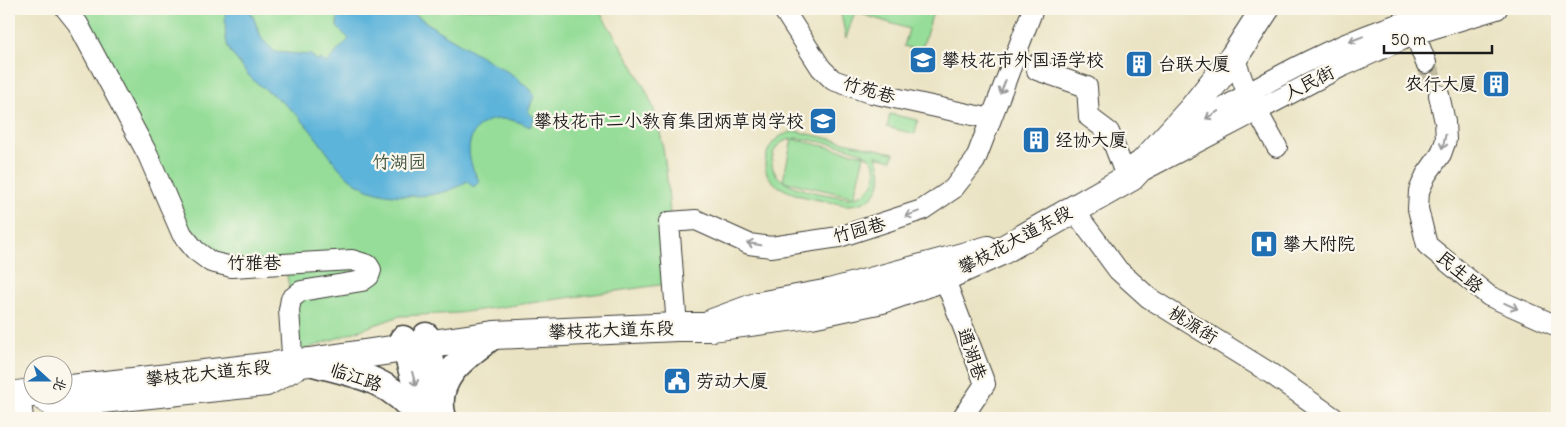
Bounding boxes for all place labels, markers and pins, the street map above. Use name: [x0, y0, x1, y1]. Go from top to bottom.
school or university icon: 攀枝花市外国语学校: [908, 45, 938, 75]
place label: 攀枝花市外国语学校: [942, 48, 1104, 71]
building icon: 台联大厦: [1124, 49, 1154, 79]
place label: 台联大厦: [1158, 52, 1230, 75]
building icon: 农行大厦: [1481, 69, 1511, 99]
place label: 农行大厦: [1405, 72, 1477, 95]
school or university icon: 攀枝花市二小教育集团炳草岗学校: [808, 106, 838, 136]
place label: 攀枝花市二小教育集团炳草岗学校: [534, 109, 804, 132]
building icon: 经协大厦: [1021, 125, 1051, 155]
place label: 经协大厦: [1055, 128, 1127, 151]
hospital icon: 攀大附院: [1249, 229, 1279, 259]
place label: 攀大附院: [1283, 232, 1355, 255]
public building icon: 劳动大厦: [662, 366, 692, 396]
place label: 劳动大厦: [696, 369, 768, 392]

